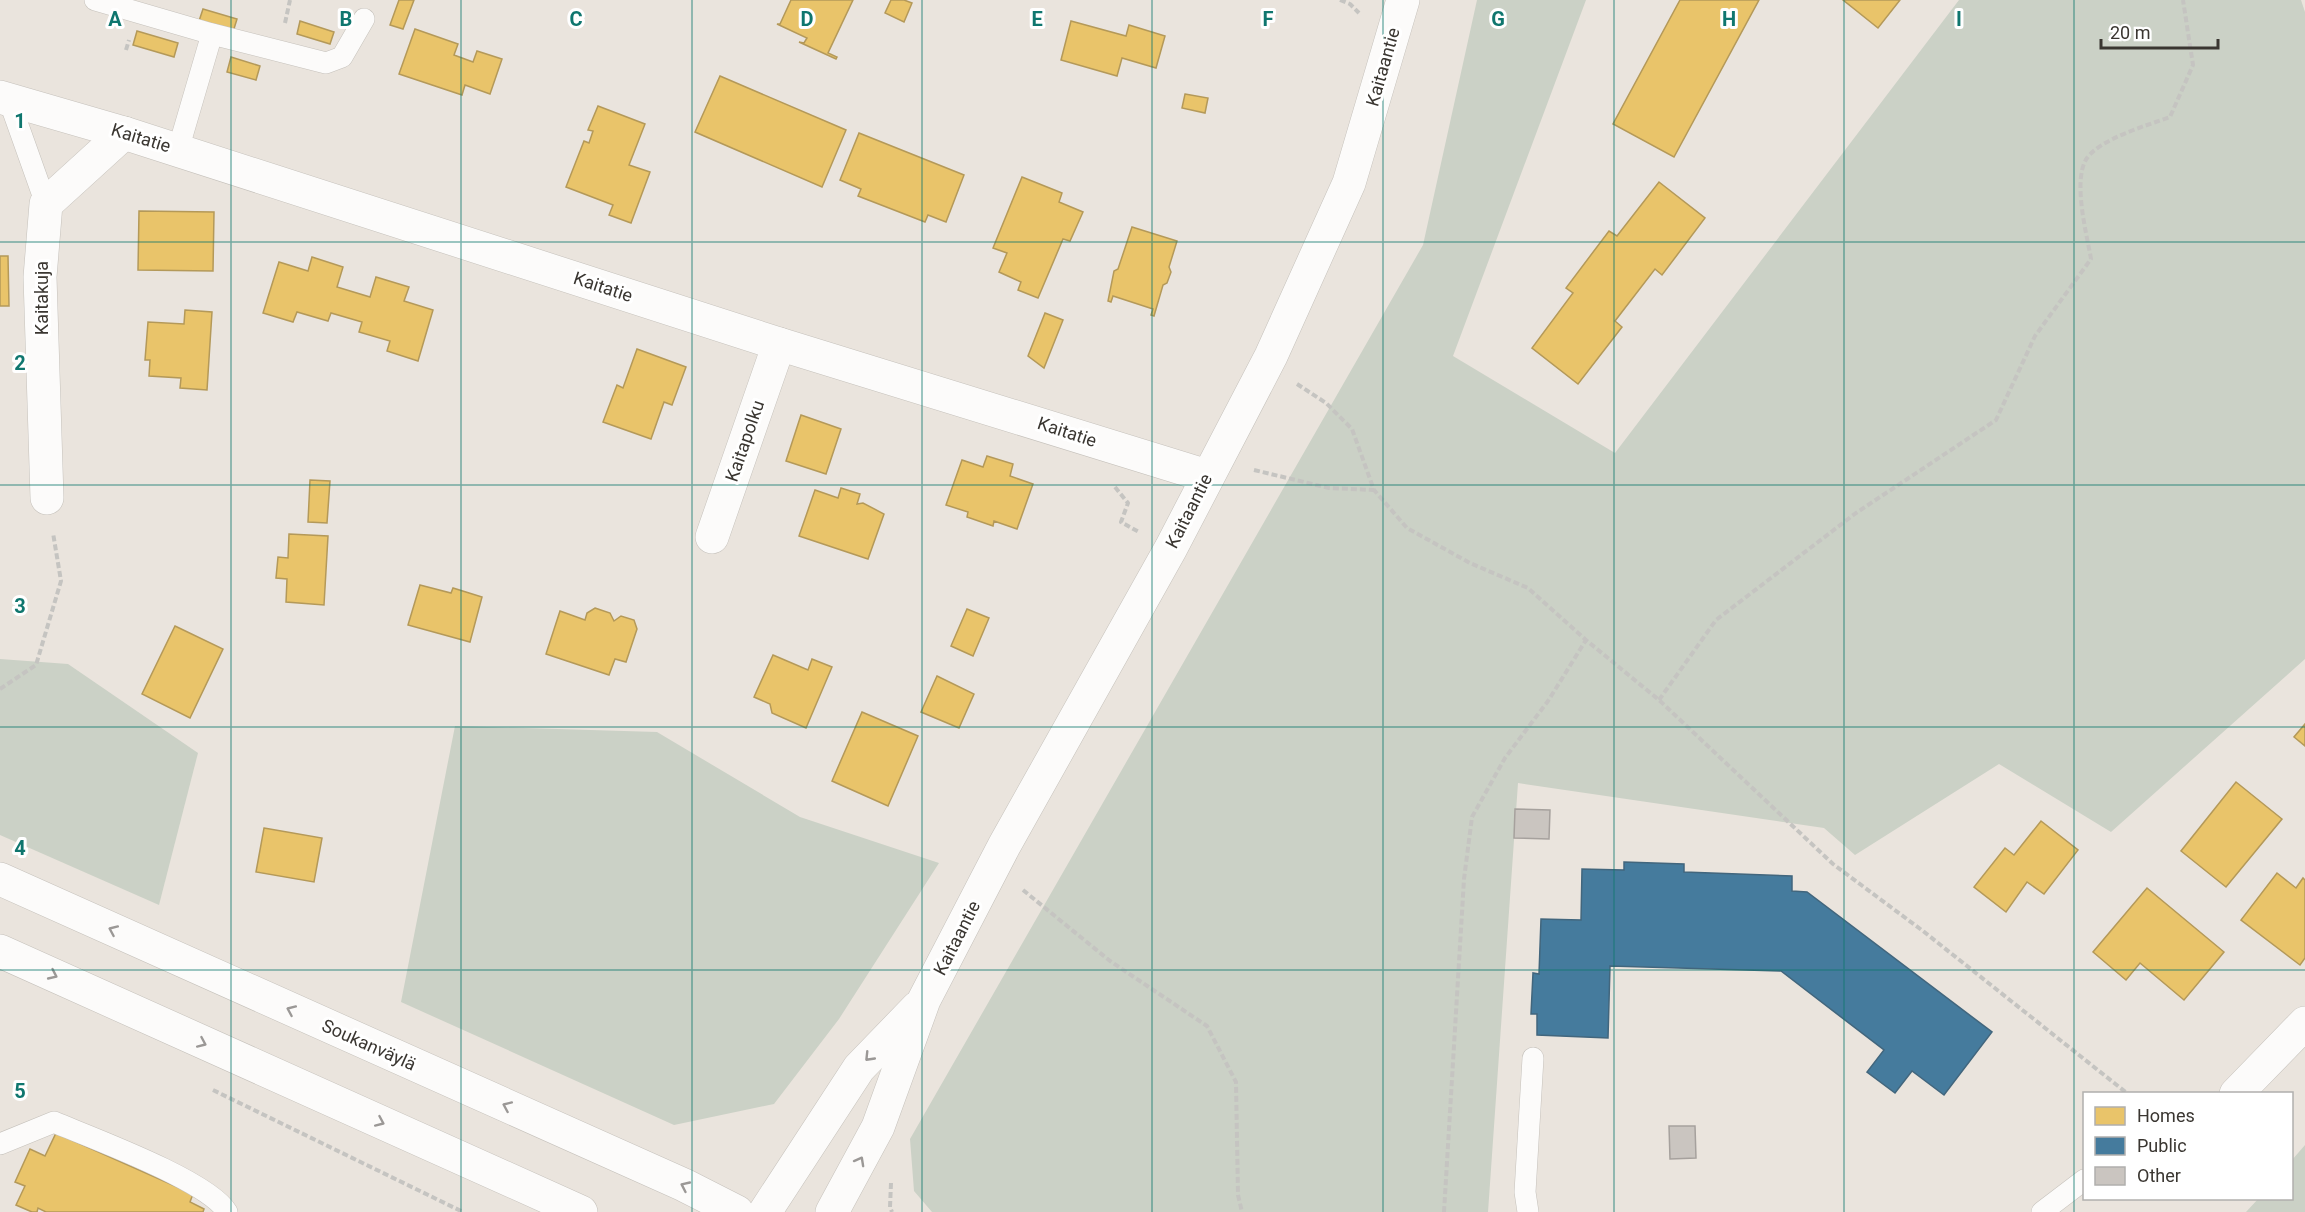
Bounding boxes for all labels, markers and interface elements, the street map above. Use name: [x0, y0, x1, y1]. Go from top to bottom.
text: A: [108, 7, 122, 31]
text: B: [340, 7, 352, 31]
text: C: [569, 7, 583, 31]
text: D: [801, 7, 814, 31]
text: E: [1031, 7, 1043, 31]
text: F: [1263, 7, 1274, 31]
text: G: [1491, 7, 1505, 31]
text: H: [1722, 7, 1736, 31]
text: I: [1956, 7, 1962, 31]
scale bar: [2101, 12, 2218, 50]
text: 20 m: [2110, 22, 2150, 43]
street label: Kaitaantie: [1361, 25, 1404, 109]
text: 1: [14, 109, 26, 133]
street label: Kaitatie: [109, 119, 173, 156]
street label: Kaitakuja: [31, 261, 52, 335]
street label: Kaitatie: [571, 267, 635, 306]
text: 2: [14, 351, 26, 375]
street label: Kaitapolku: [721, 397, 768, 484]
street label: Kaitatie: [1035, 412, 1099, 451]
street label: Kaitaantie: [1161, 470, 1216, 551]
text: 3: [14, 594, 26, 618]
text: 4: [14, 836, 26, 860]
street label: Kaitaantie: [929, 897, 984, 978]
one-way arrow: [108, 925, 119, 937]
one-way arrow: [47, 968, 58, 980]
one-way arrow: [286, 1005, 297, 1017]
street label: Soukanväylä: [319, 1014, 419, 1075]
one-way arrow: [195, 1036, 206, 1048]
one-way arrow: [865, 1051, 876, 1061]
text: 5: [14, 1079, 26, 1103]
legend: [2083, 1092, 2293, 1200]
one-way arrow: [502, 1102, 513, 1114]
text: Homes: [2137, 1105, 2195, 1126]
one-way arrow: [373, 1115, 384, 1127]
text: Public: [2137, 1135, 2187, 1156]
one-way arrow: [853, 1157, 864, 1167]
text: Other: [2137, 1165, 2181, 1186]
one-way arrow: [681, 1182, 692, 1194]

